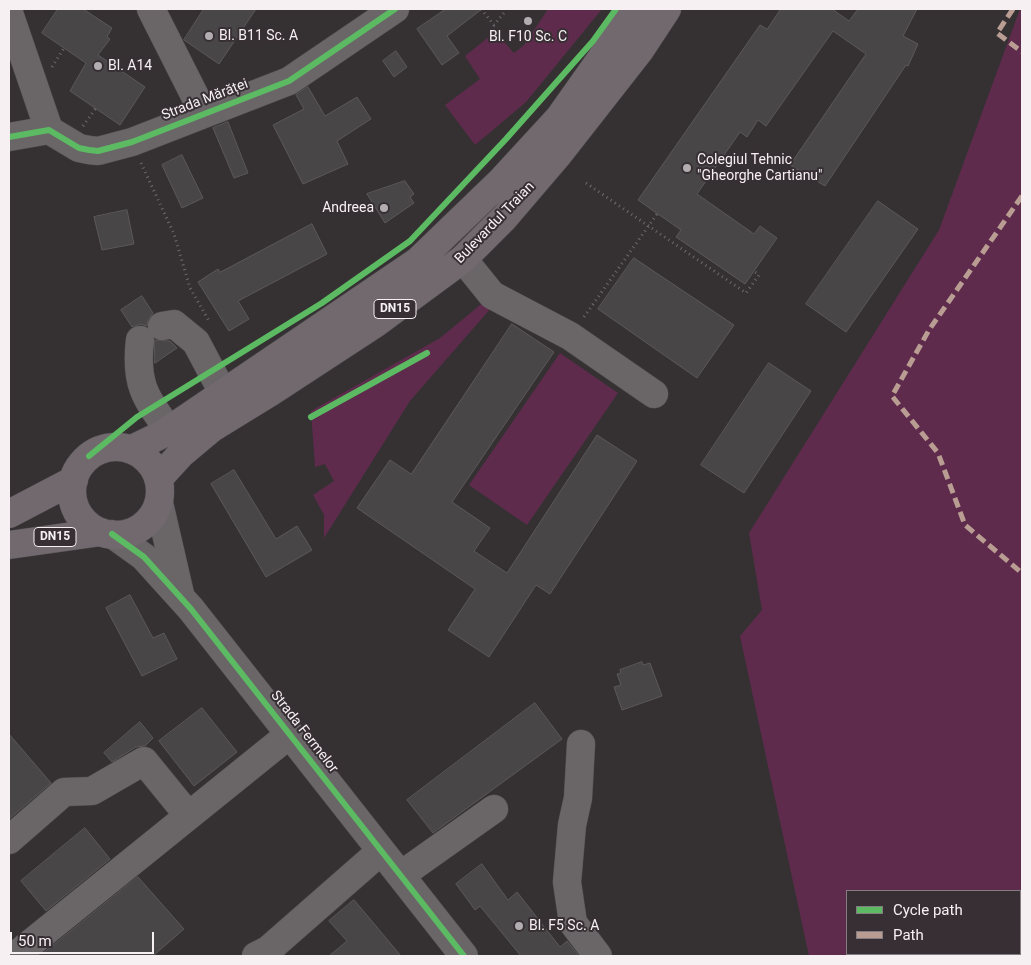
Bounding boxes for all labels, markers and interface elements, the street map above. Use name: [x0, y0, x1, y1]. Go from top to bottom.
marker: Bl. F10 Sc. C: [522, 15, 534, 27]
place label: Bl. B11 Sc. A: [219, 28, 298, 44]
place label: Bl. F10 Sc. C: [489, 29, 567, 45]
marker: Bl. B11 Sc. A: [203, 30, 215, 42]
place label: Bl. A14: [108, 58, 152, 74]
marker: Bl. A14: [92, 60, 104, 72]
street label: Strada Mărăței: [159, 76, 251, 124]
place label: Colegiul Tehnic "Gheorghe Cartianu": [697, 152, 823, 184]
marker: Colegiul Tehnic "Gheorghe Cartianu": [681, 162, 693, 174]
street label: Bulevardul Traian: [452, 179, 538, 267]
place label: Andreea: [322, 200, 374, 216]
marker: Andreea: [378, 202, 390, 214]
road number: DN15: [374, 300, 416, 318]
road number: DN15: [34, 528, 76, 546]
street label: Strada Fermelor: [267, 688, 341, 776]
legend: [846, 890, 1021, 955]
text: Cycle path: [893, 901, 963, 919]
place label: Bl. F5 Sc. A: [529, 918, 599, 934]
marker: Bl. F5 Sc. A: [513, 920, 525, 932]
scale bar: [12, 922, 156, 954]
text: Path: [893, 926, 924, 944]
text: 50 m: [18, 932, 52, 950]

